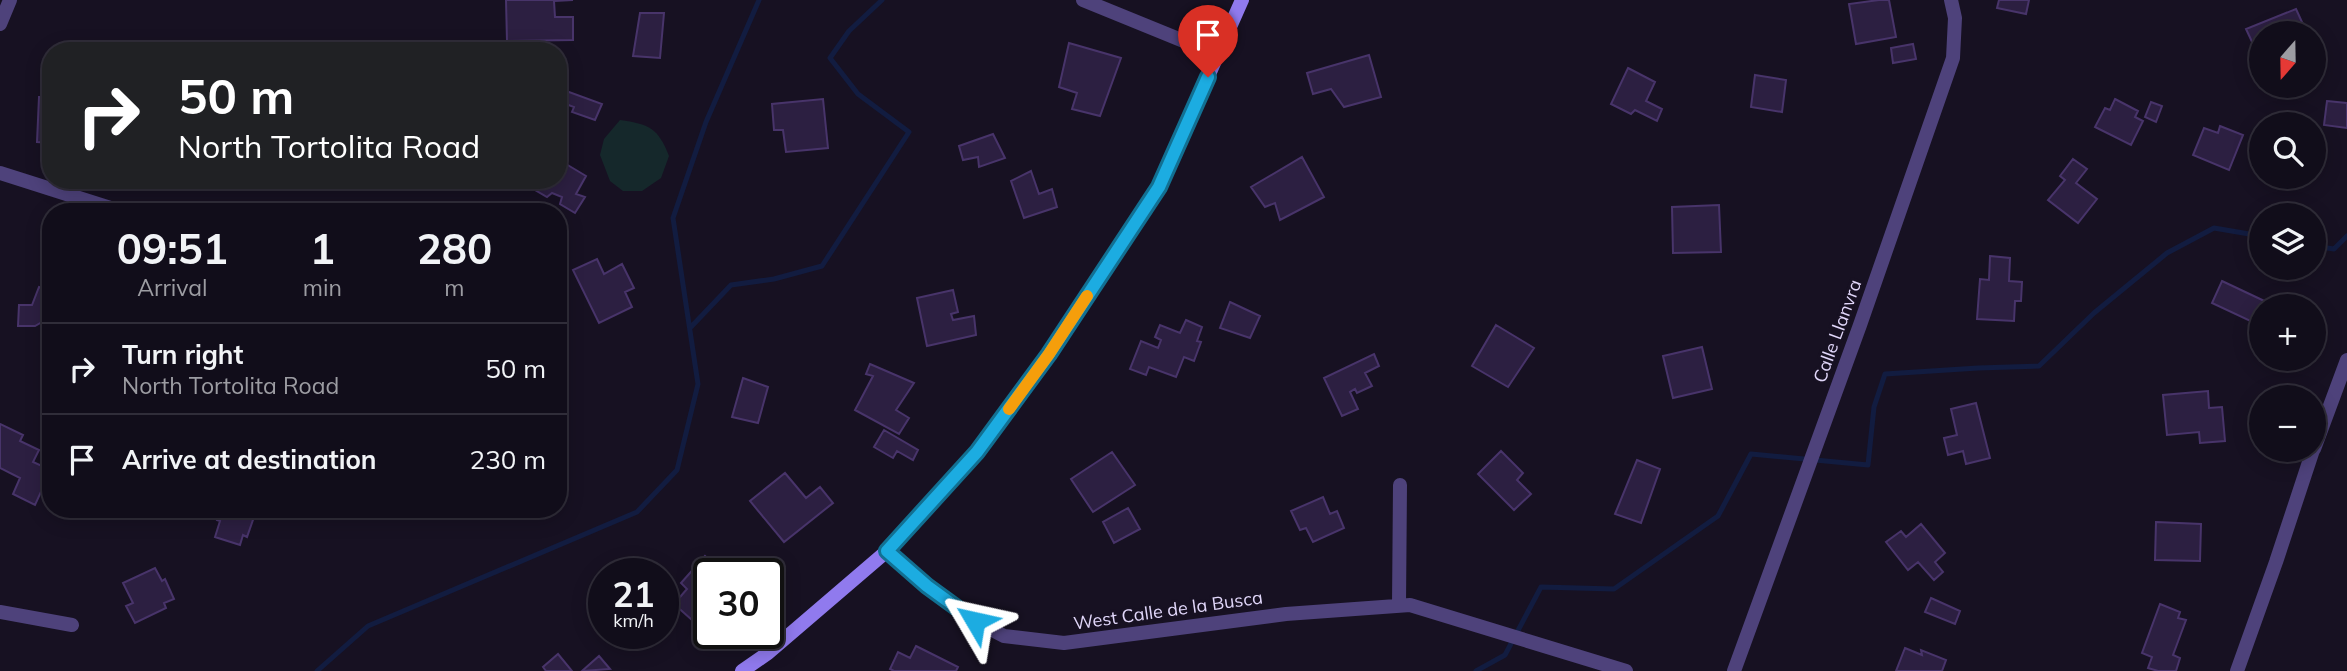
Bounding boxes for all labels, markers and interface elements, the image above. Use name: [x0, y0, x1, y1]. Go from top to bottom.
pin: [1178, 5, 1238, 77]
icon: arrive: [1189, 16, 1227, 54]
north arrow: [2249, 21, 2326, 98]
map controls: [2249, 21, 2326, 462]
text: 50 m: [178, 65, 294, 126]
icon: right: [63, 70, 154, 161]
button: search: [2249, 112, 2326, 189]
text: North Tortolita Road: [178, 126, 480, 166]
button: layers: [2249, 203, 2326, 280]
text: 09:51: [117, 222, 228, 275]
text: 1: [310, 222, 335, 275]
text: 280: [417, 222, 492, 275]
text: Arrival: [137, 273, 208, 302]
text: min: [303, 273, 342, 302]
text: m: [444, 273, 465, 302]
street label: Calle Llanvra: [1808, 276, 1866, 386]
button: +: [2249, 294, 2326, 371]
text: Turn right: [122, 338, 243, 371]
icon: right: [63, 350, 101, 388]
text: 50 m: [485, 352, 546, 385]
text: North Tortolita Road: [122, 371, 339, 400]
button: −: [2249, 385, 2326, 462]
icon: arrive: [63, 441, 101, 479]
text: Arrive at destination: [122, 443, 377, 476]
text: 230 m: [470, 443, 546, 476]
speed limit sign: 30: [693, 558, 784, 649]
text: 21: [612, 572, 655, 616]
position arrow: [938, 584, 1012, 658]
street label: West Calle de la Busca: [1072, 585, 1264, 635]
text: km/h: [613, 609, 654, 632]

